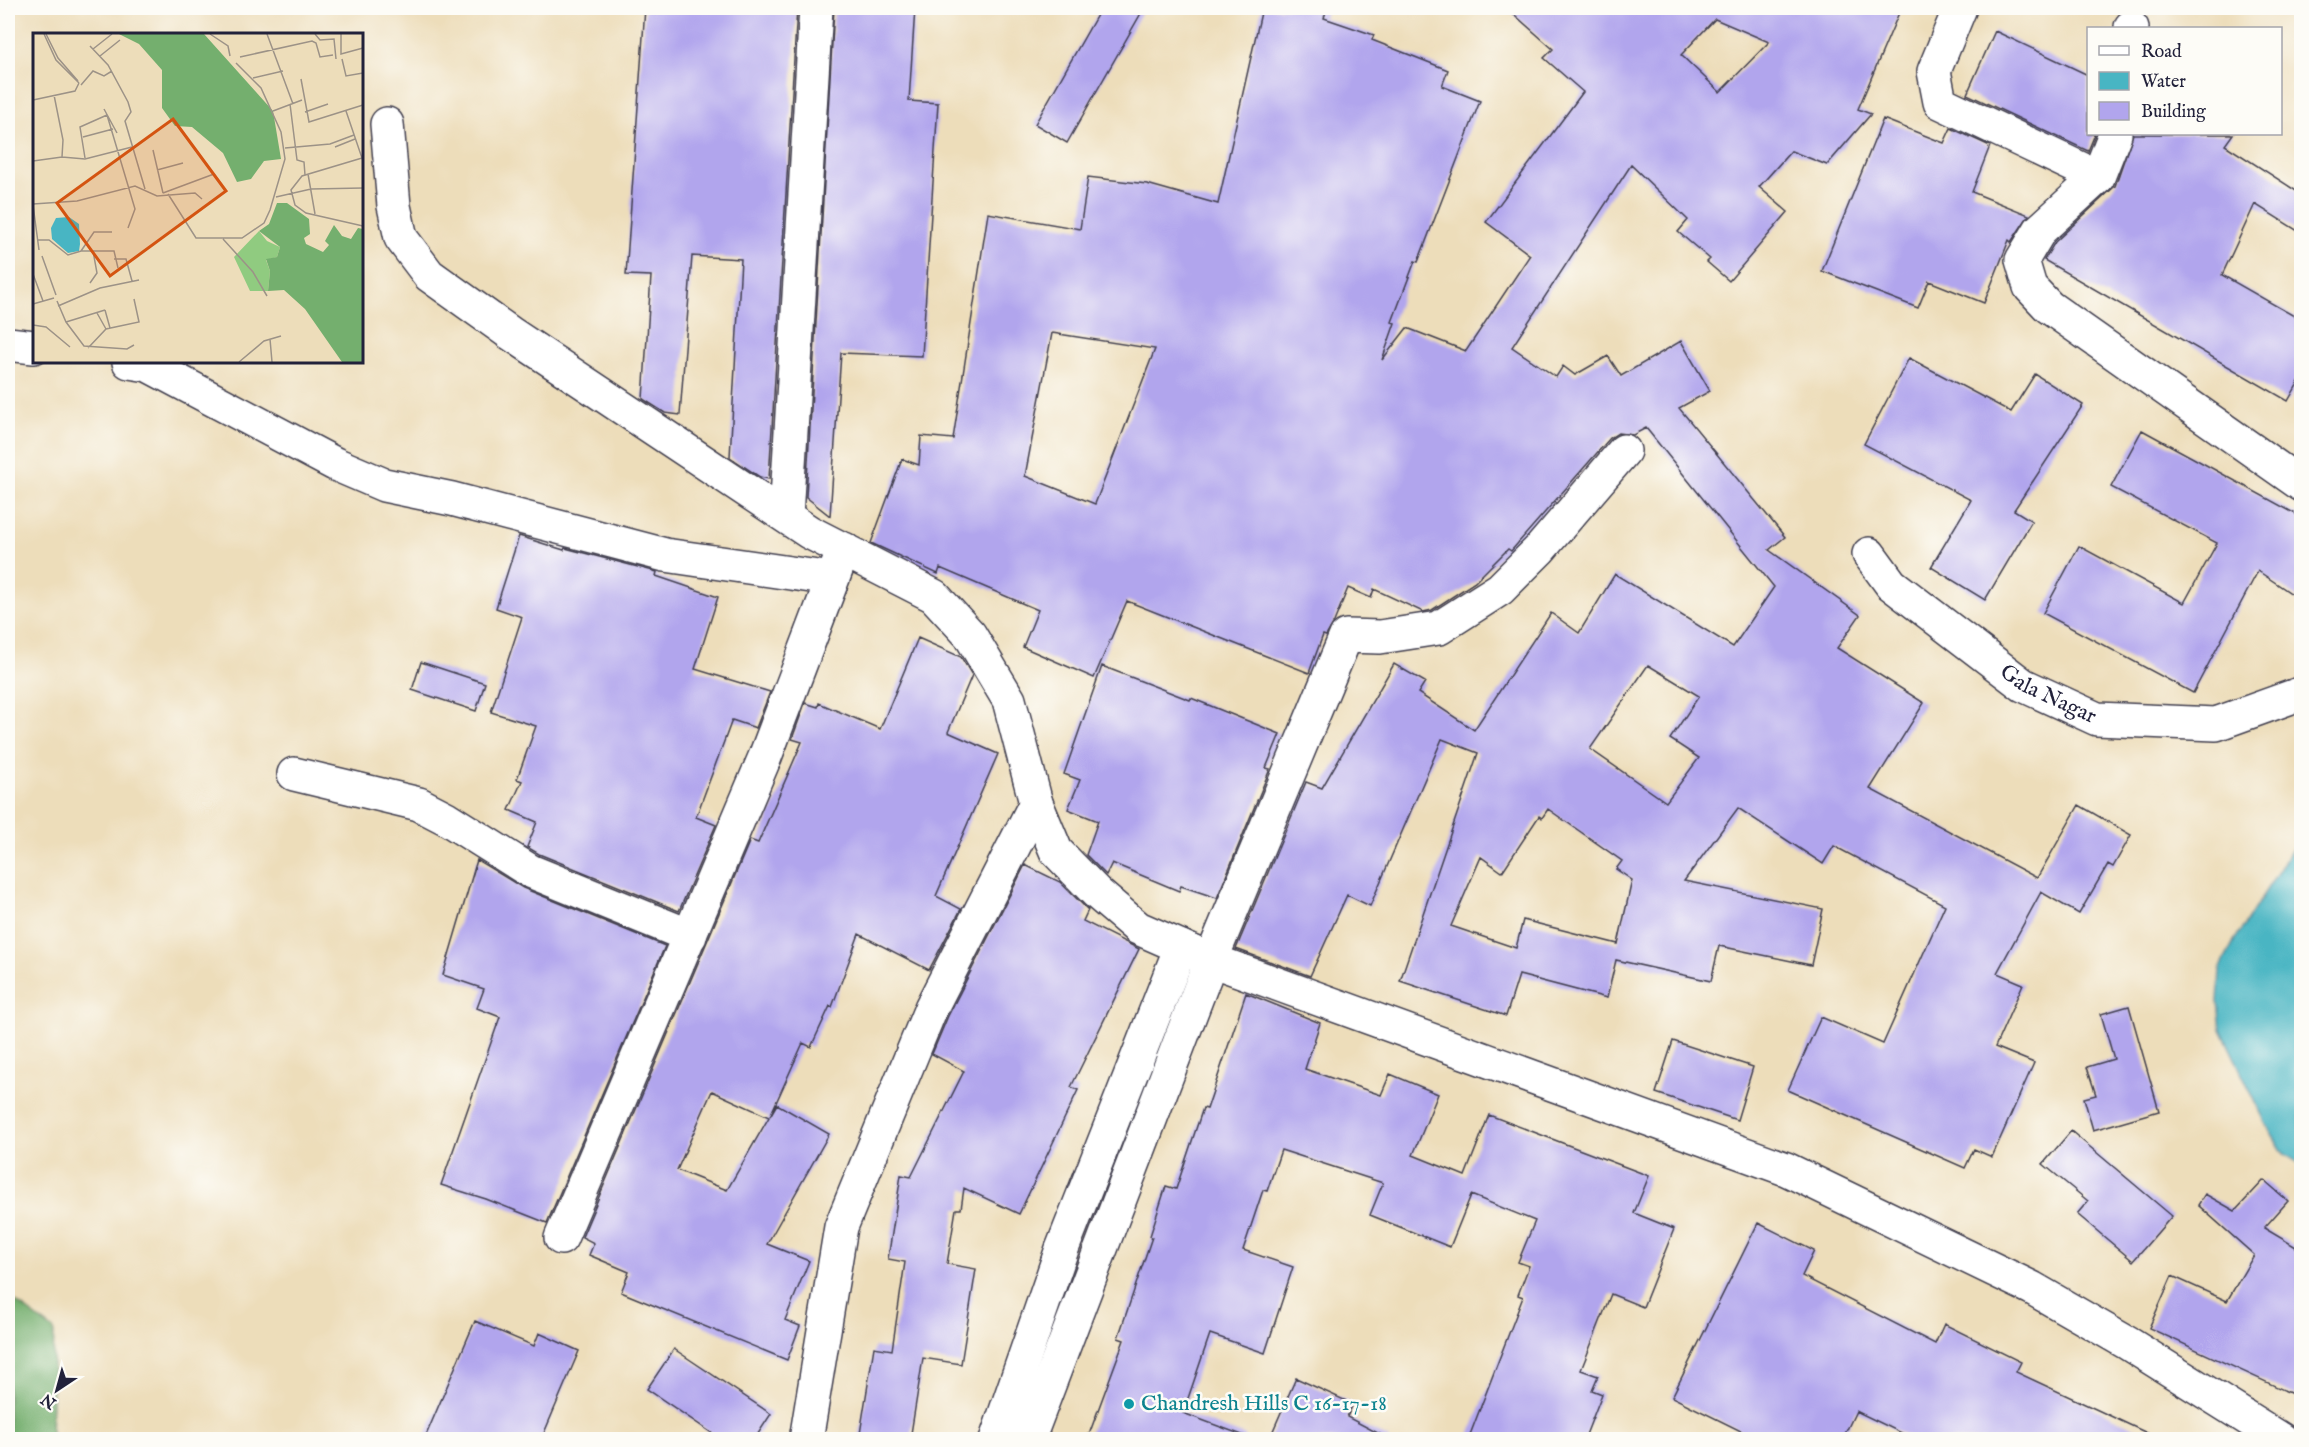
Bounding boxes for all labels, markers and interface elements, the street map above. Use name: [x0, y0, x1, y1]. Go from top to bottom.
legend: [2087, 27, 2282, 135]
inset map: [33, 33, 363, 363]
text: Road: [2141, 41, 2182, 64]
text: Water: [2141, 71, 2186, 94]
text: Building: [2141, 101, 2206, 124]
street label: Gala Nagar: [1994, 658, 2101, 731]
north arrow: [27, 1360, 87, 1420]
text: N: [38, 1388, 62, 1413]
place label: Chandresh Hills C 16-17-18: [1141, 1390, 1387, 1418]
marker: Chandresh Hills C 16-17-18: [1122, 1397, 1136, 1411]

